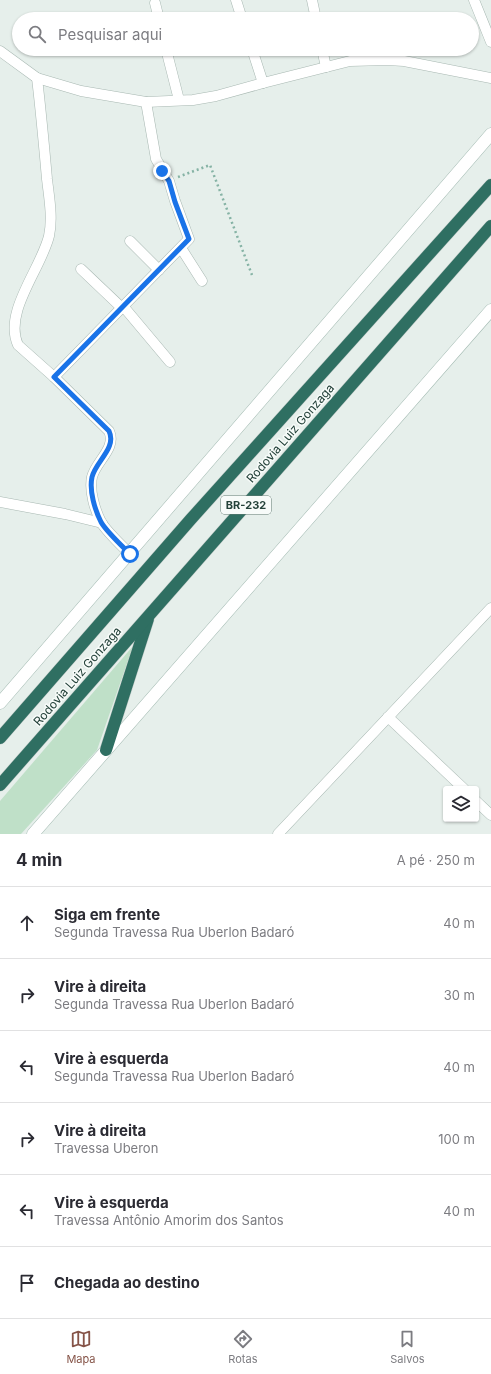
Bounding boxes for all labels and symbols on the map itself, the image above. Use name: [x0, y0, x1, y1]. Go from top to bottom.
route end: [153, 162, 171, 180]
street label: Rodovia Luiz Gonzaga: [243, 380, 337, 486]
road number: BR-232: [221, 496, 271, 514]
route start: [121, 545, 139, 563]
street label: Rodovia Luiz Gonzaga: [30, 623, 124, 729]

